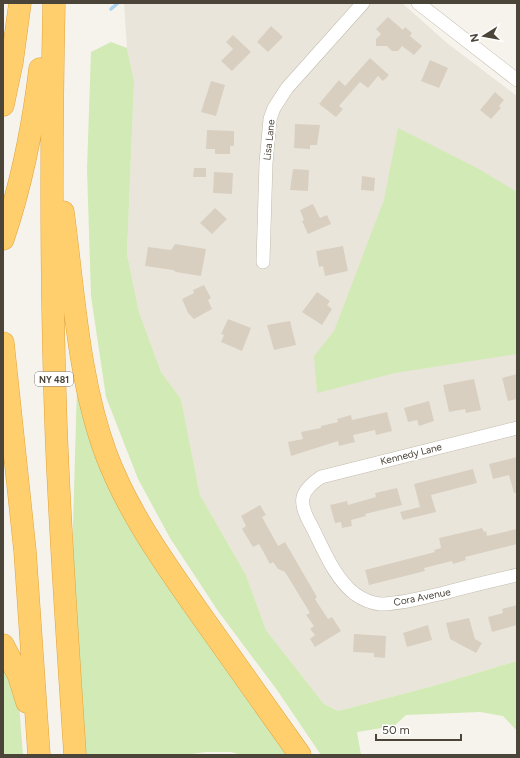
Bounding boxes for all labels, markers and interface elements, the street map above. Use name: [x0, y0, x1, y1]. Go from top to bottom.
north arrow: [464, 16, 504, 56]
text: N: [467, 32, 482, 43]
street label: Lisa Lane: [260, 118, 278, 161]
road number: NY 481: [35, 372, 73, 386]
street label: Kennedy Lane: [379, 440, 444, 468]
street label: Cora Avenue: [392, 585, 452, 609]
scale bar: [376, 716, 461, 742]
text: 50 m: [382, 723, 410, 737]

